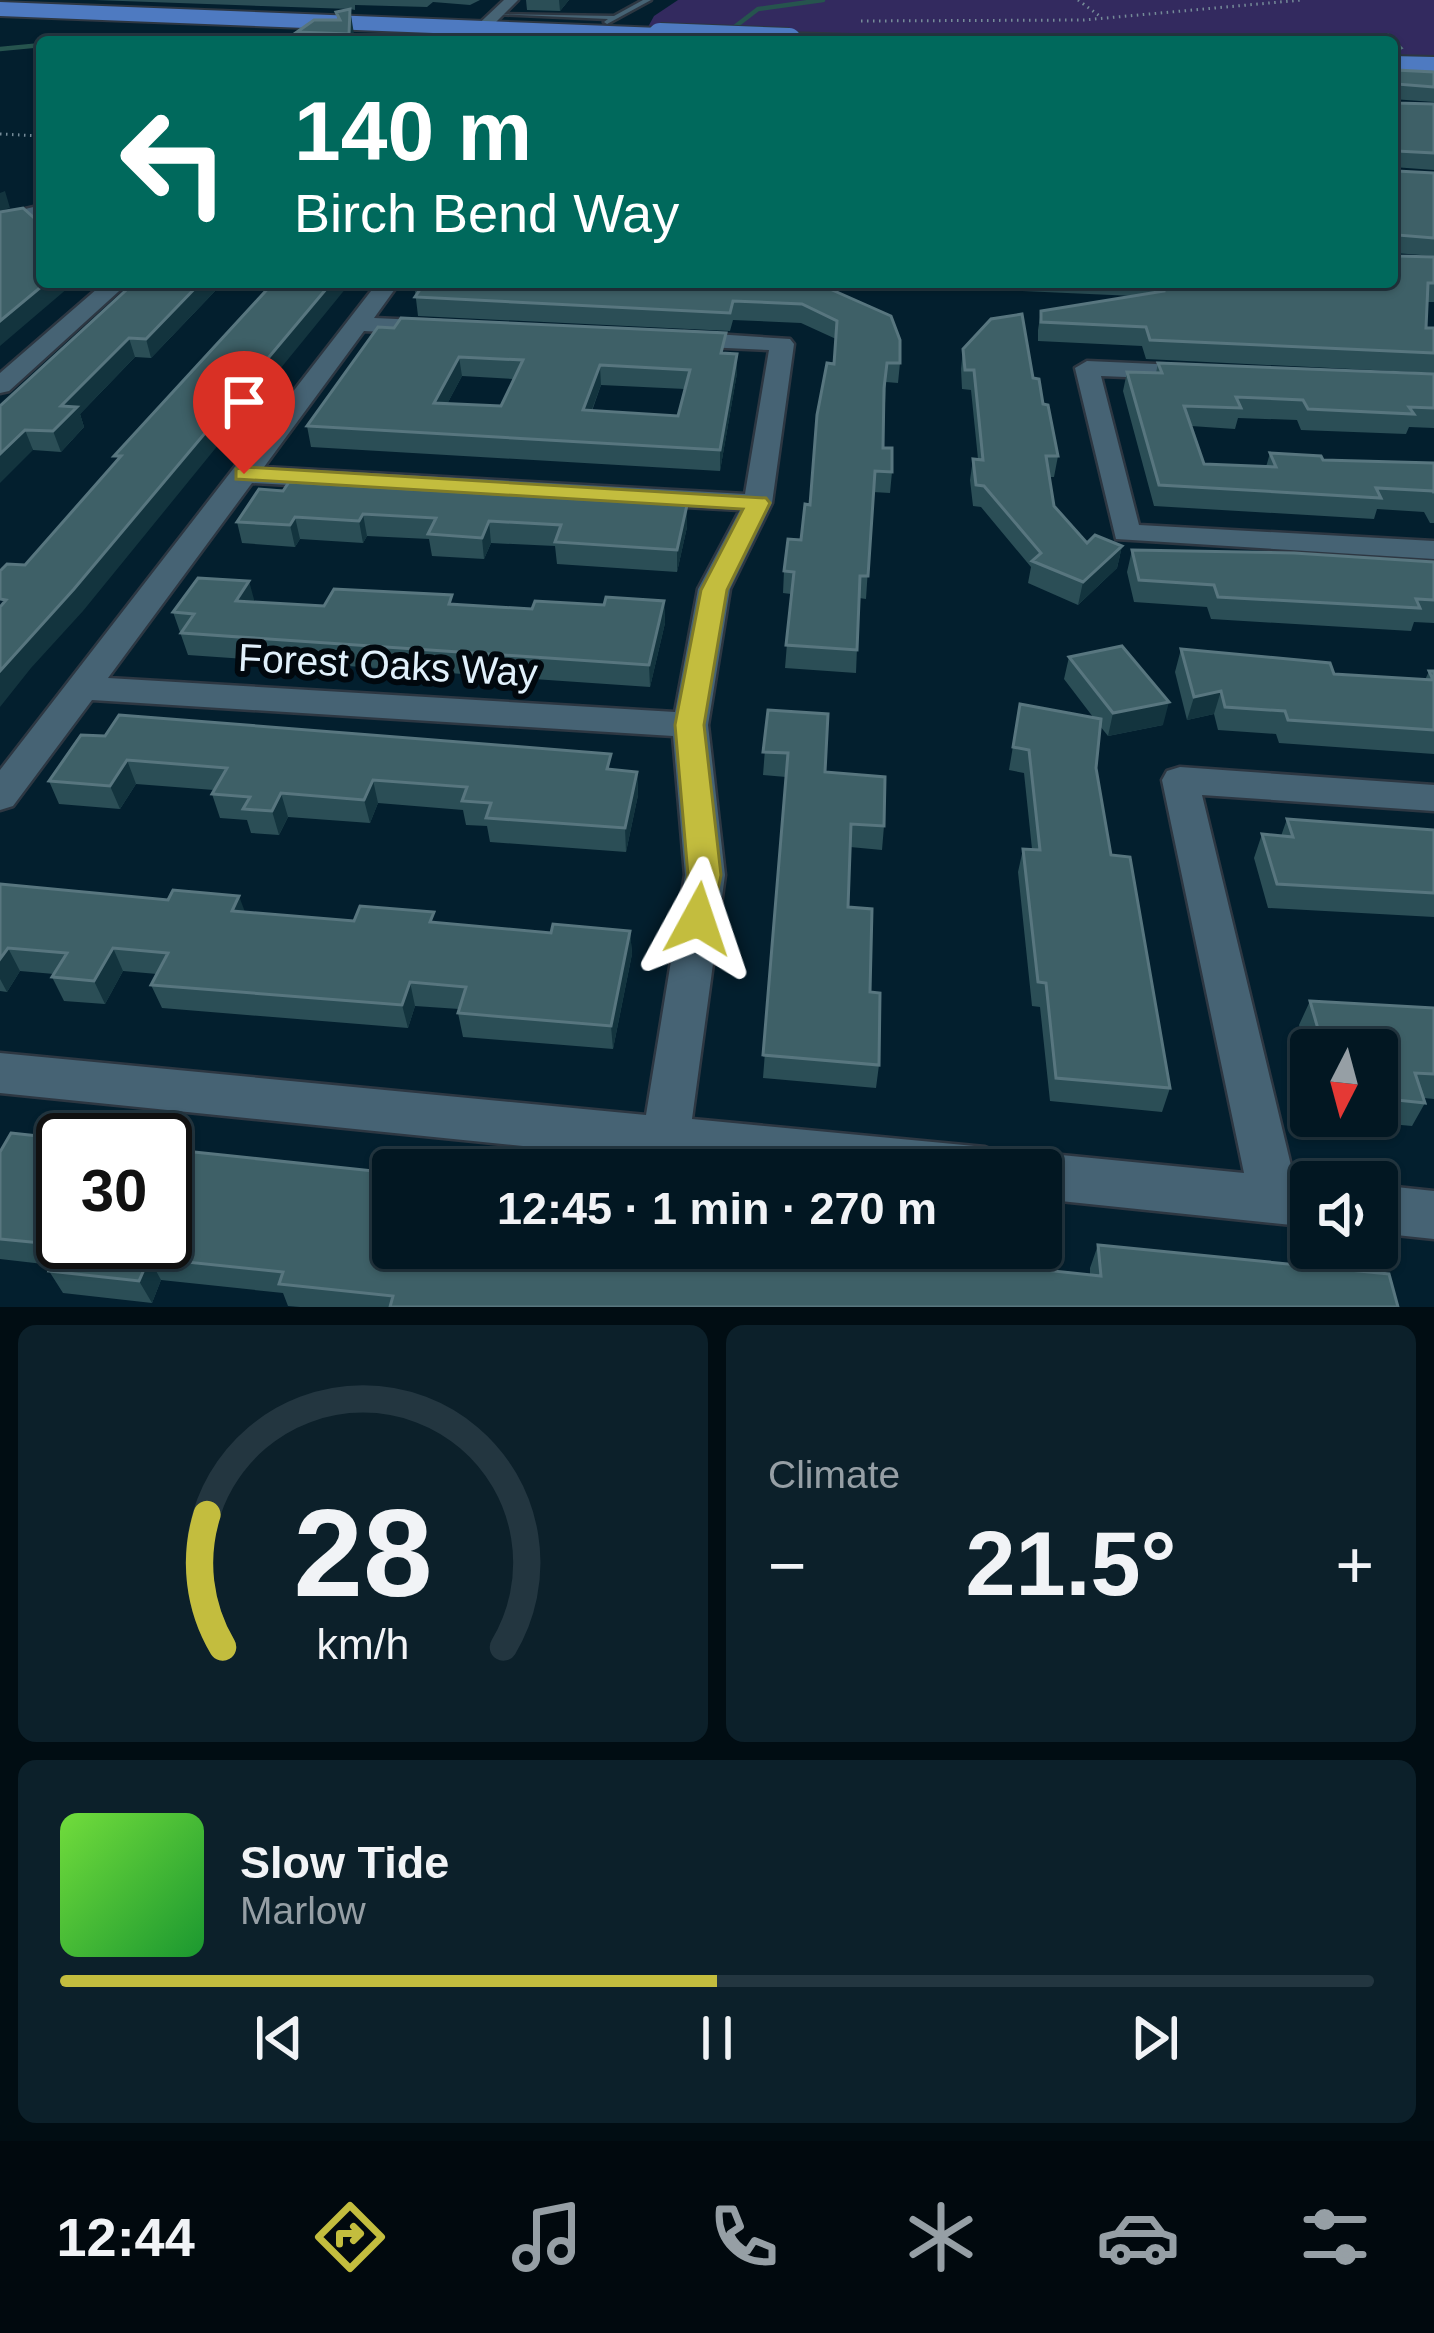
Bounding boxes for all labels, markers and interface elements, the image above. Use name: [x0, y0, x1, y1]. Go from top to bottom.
icon: left: [96, 84, 252, 240]
text: 140 m: [294, 84, 532, 178]
text: Birch Bend Way: [294, 183, 679, 243]
pin: [193, 351, 295, 474]
icon: arrive: [211, 369, 277, 435]
street label: Forest Oaks Way: [237, 636, 539, 694]
position arrow: [635, 856, 761, 982]
north arrow: [1290, 1029, 1398, 1137]
map controls: [1290, 1029, 1398, 1269]
speed limit sign: 30: [36, 1113, 192, 1269]
button: sound: [1290, 1161, 1398, 1269]
text: 12:45 · 1 min · 270 m: [497, 1183, 937, 1234]
text: Climate: [768, 1453, 900, 1496]
text: 28: [294, 1483, 432, 1622]
text: 21.5°: [965, 1514, 1177, 1614]
text: −: [768, 1528, 807, 1602]
text: +: [1335, 1528, 1374, 1602]
text: km/h: [317, 1619, 409, 1667]
text: Slow Tide: [240, 1837, 449, 1888]
text: Marlow: [240, 1889, 366, 1932]
icon: previous: [246, 2005, 312, 2071]
icon: pause: [684, 2005, 750, 2071]
icon: next: [1122, 2005, 1188, 2071]
icon: directions: [308, 2195, 392, 2279]
icon: music: [505, 2195, 589, 2279]
icon: phone: [702, 2195, 786, 2279]
icon: climate: [899, 2195, 983, 2279]
icon: car: [1096, 2195, 1180, 2279]
icon: filters: [1293, 2195, 1377, 2279]
text: 12:44: [57, 2207, 195, 2267]

